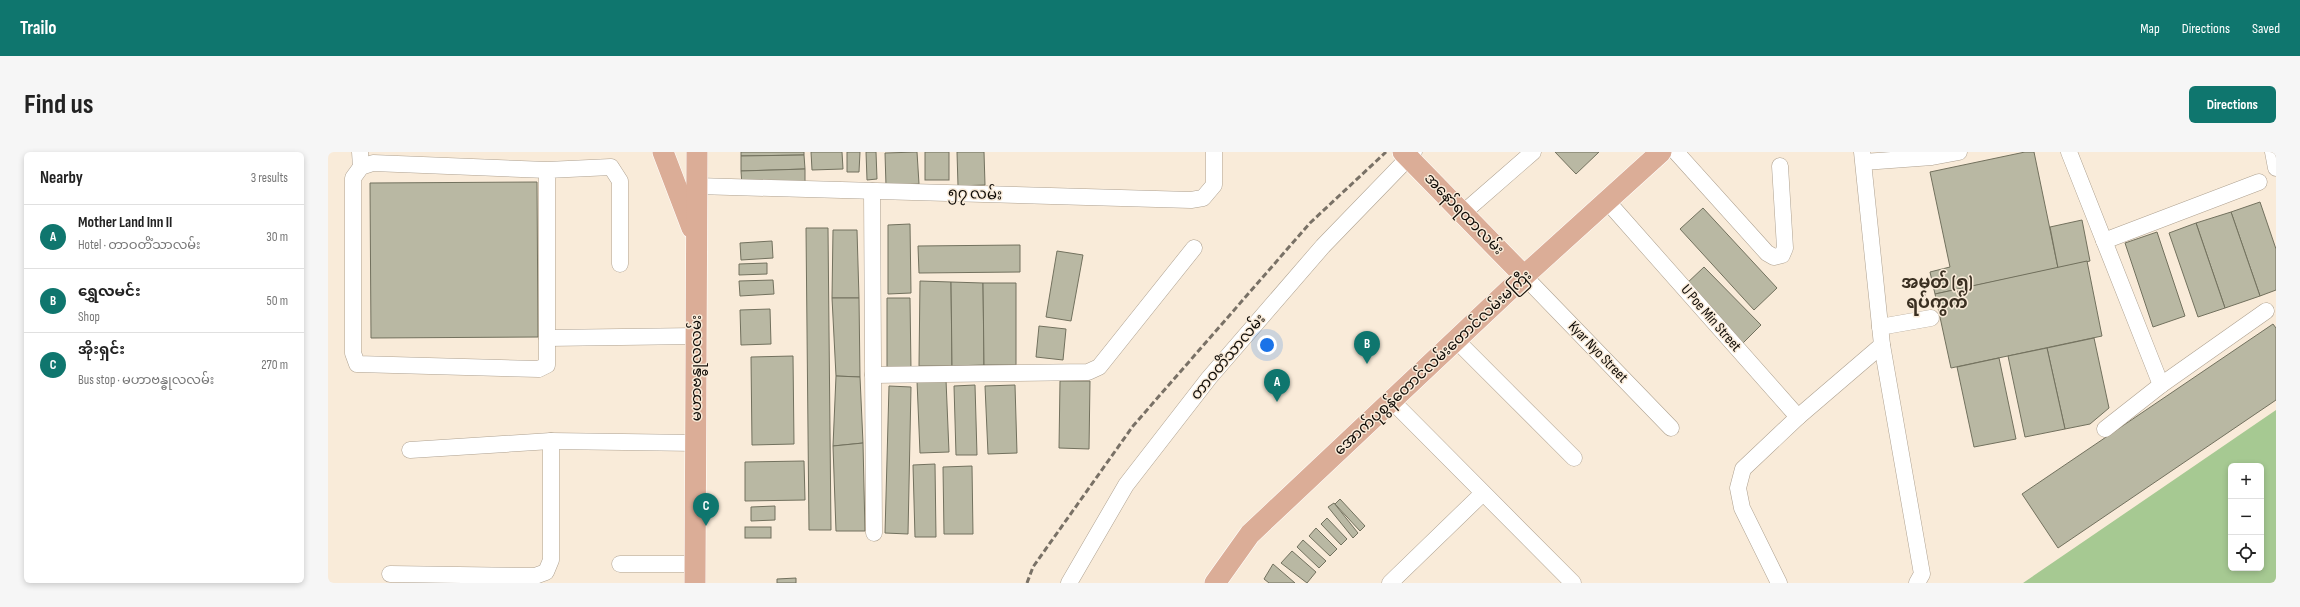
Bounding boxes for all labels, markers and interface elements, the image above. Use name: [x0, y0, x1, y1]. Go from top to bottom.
text: Trailo: [20, 17, 57, 40]
text: Map: [2140, 20, 2160, 37]
text: Directions: [2182, 20, 2230, 37]
text: Saved: [2252, 20, 2280, 37]
button: Directions: [2189, 86, 2276, 123]
text: Find us: [24, 88, 93, 121]
text: Nearby: [40, 168, 83, 188]
street label: အနော်ရထာလမ်း: [1419, 168, 1509, 260]
text: 3 results: [251, 170, 288, 186]
street label: ၅၇ လမ်း: [947, 183, 1003, 206]
text: Mother Land Inn II: [78, 213, 172, 232]
text: A: [50, 229, 56, 245]
text: 30 m: [266, 229, 288, 245]
text: Hotel · တာဝတိံသာလမ်း: [78, 237, 201, 253]
street label: အောက်ပုစွန်တောင်လမ်းတောင်လမ်းမကြီး: [1330, 266, 1537, 461]
district label: အမှတ် (၅) ရပ်ကွက်: [1901, 270, 1973, 316]
street label: U Poe Min Street: [1677, 280, 1746, 356]
text: ရွှေလမင်း: [78, 282, 141, 301]
text: B: [50, 293, 56, 309]
text: 50 m: [267, 293, 288, 309]
text: Shop: [78, 309, 100, 325]
street label: တာဝတိံသာလမ်း: [1186, 309, 1270, 404]
street label: မဟာဗန္ဓုလလမ်း: [686, 315, 708, 421]
street label: Kyar Nyo Street: [1564, 317, 1632, 387]
pin: B: [1354, 331, 1380, 364]
your location: [1257, 335, 1277, 355]
text: အိုးရှင်း: [78, 340, 125, 359]
text: C: [50, 357, 56, 373]
text: 270 m: [261, 357, 288, 373]
pin: A: [1264, 369, 1290, 402]
text: Bus stop · မဟာဗန္ဓုလလမ်း: [78, 372, 214, 388]
map controls: [2228, 463, 2264, 571]
button: +: [2228, 463, 2264, 499]
pin: C: [693, 493, 719, 526]
button: −: [2228, 499, 2264, 535]
button: locate: [2228, 535, 2264, 571]

